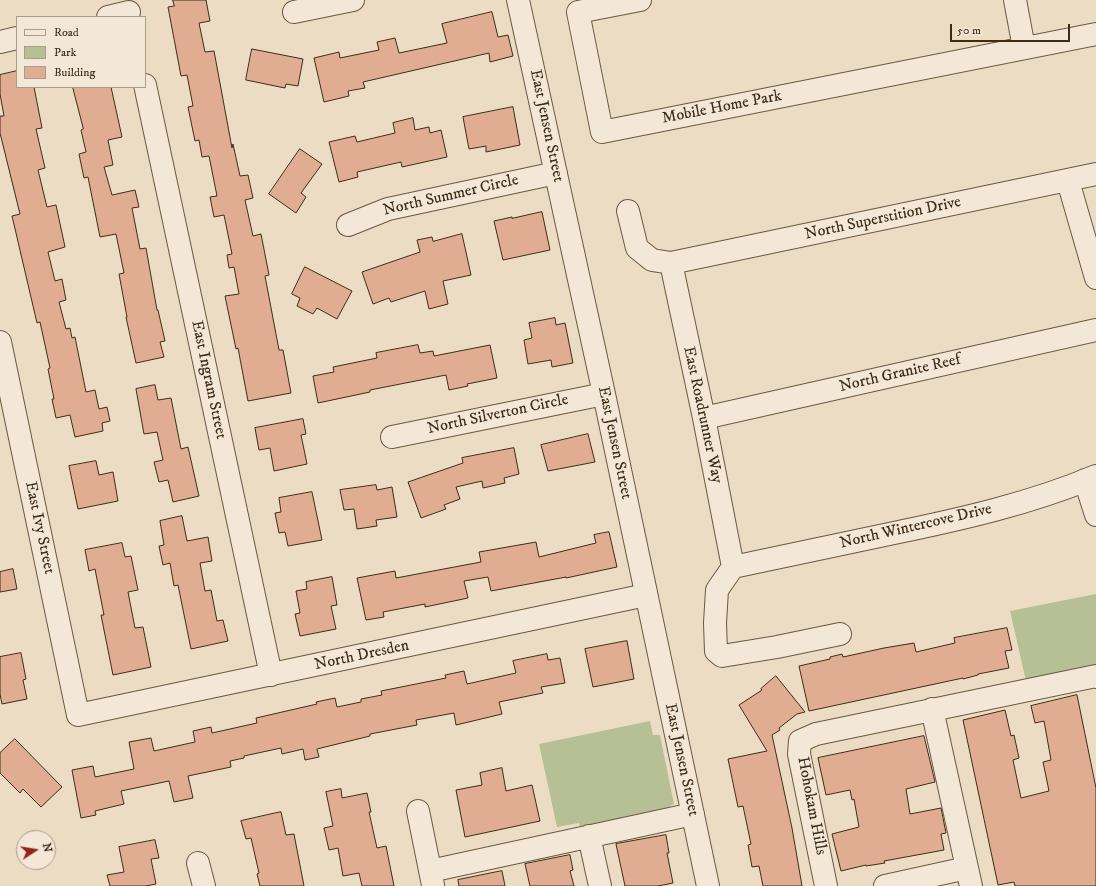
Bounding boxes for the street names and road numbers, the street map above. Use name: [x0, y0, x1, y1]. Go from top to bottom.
street label: East Jensen Street: [525, 68, 567, 184]
street label: Mobile Home Park: [661, 87, 783, 129]
street label: North Summer Circle: [381, 171, 521, 221]
street label: North Superstition Drive: [803, 193, 963, 245]
street label: East Ingram Street: [186, 319, 230, 441]
street label: East Roadrunner Way: [678, 345, 726, 485]
street label: North Granite Reef: [837, 351, 963, 397]
street label: East Jensen Street: [593, 385, 635, 501]
street label: North Silverton Circle: [426, 391, 570, 439]
street label: East Ivy Street: [20, 480, 58, 576]
street label: North Wintercove Drive: [838, 500, 994, 554]
street label: North Dresden: [313, 637, 411, 675]
street label: East Jensen Street: [660, 702, 702, 818]
street label: Hohokam Hills: [792, 755, 830, 857]

